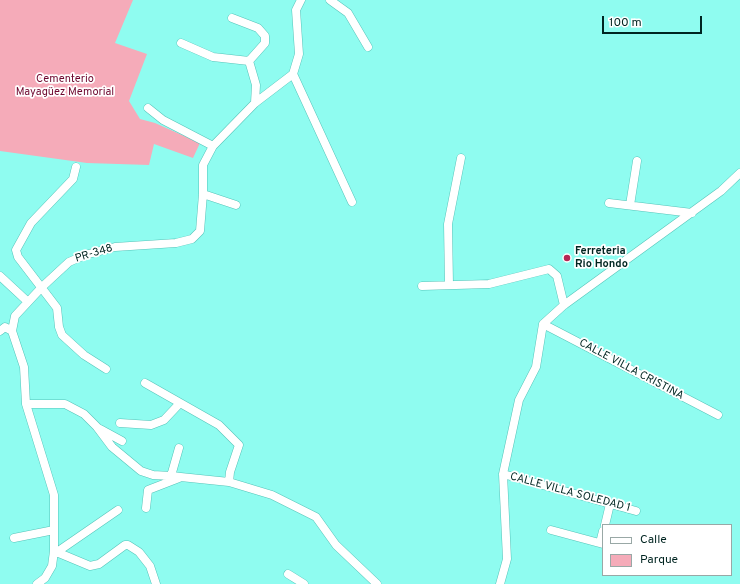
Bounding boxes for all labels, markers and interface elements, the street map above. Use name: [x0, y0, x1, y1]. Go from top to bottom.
scale bar: [604, 8, 704, 34]
text: 100 m: [609, 15, 642, 31]
park label: Cementerio Mayagüez Memorial: [16, 73, 114, 99]
street label: PR-348: [74, 242, 114, 266]
place label: Ferreteria Rio Hondo: [575, 245, 628, 271]
marker: Ferreteria Rio Hondo: [562, 253, 572, 263]
street label: CALLE VILLA CRISTINA: [576, 337, 686, 403]
street label: CALLE VILLA SOLEDAD 1: [508, 471, 632, 515]
legend: [602, 524, 732, 576]
text: Calle: [640, 532, 667, 548]
text: Parque: [640, 552, 678, 568]

